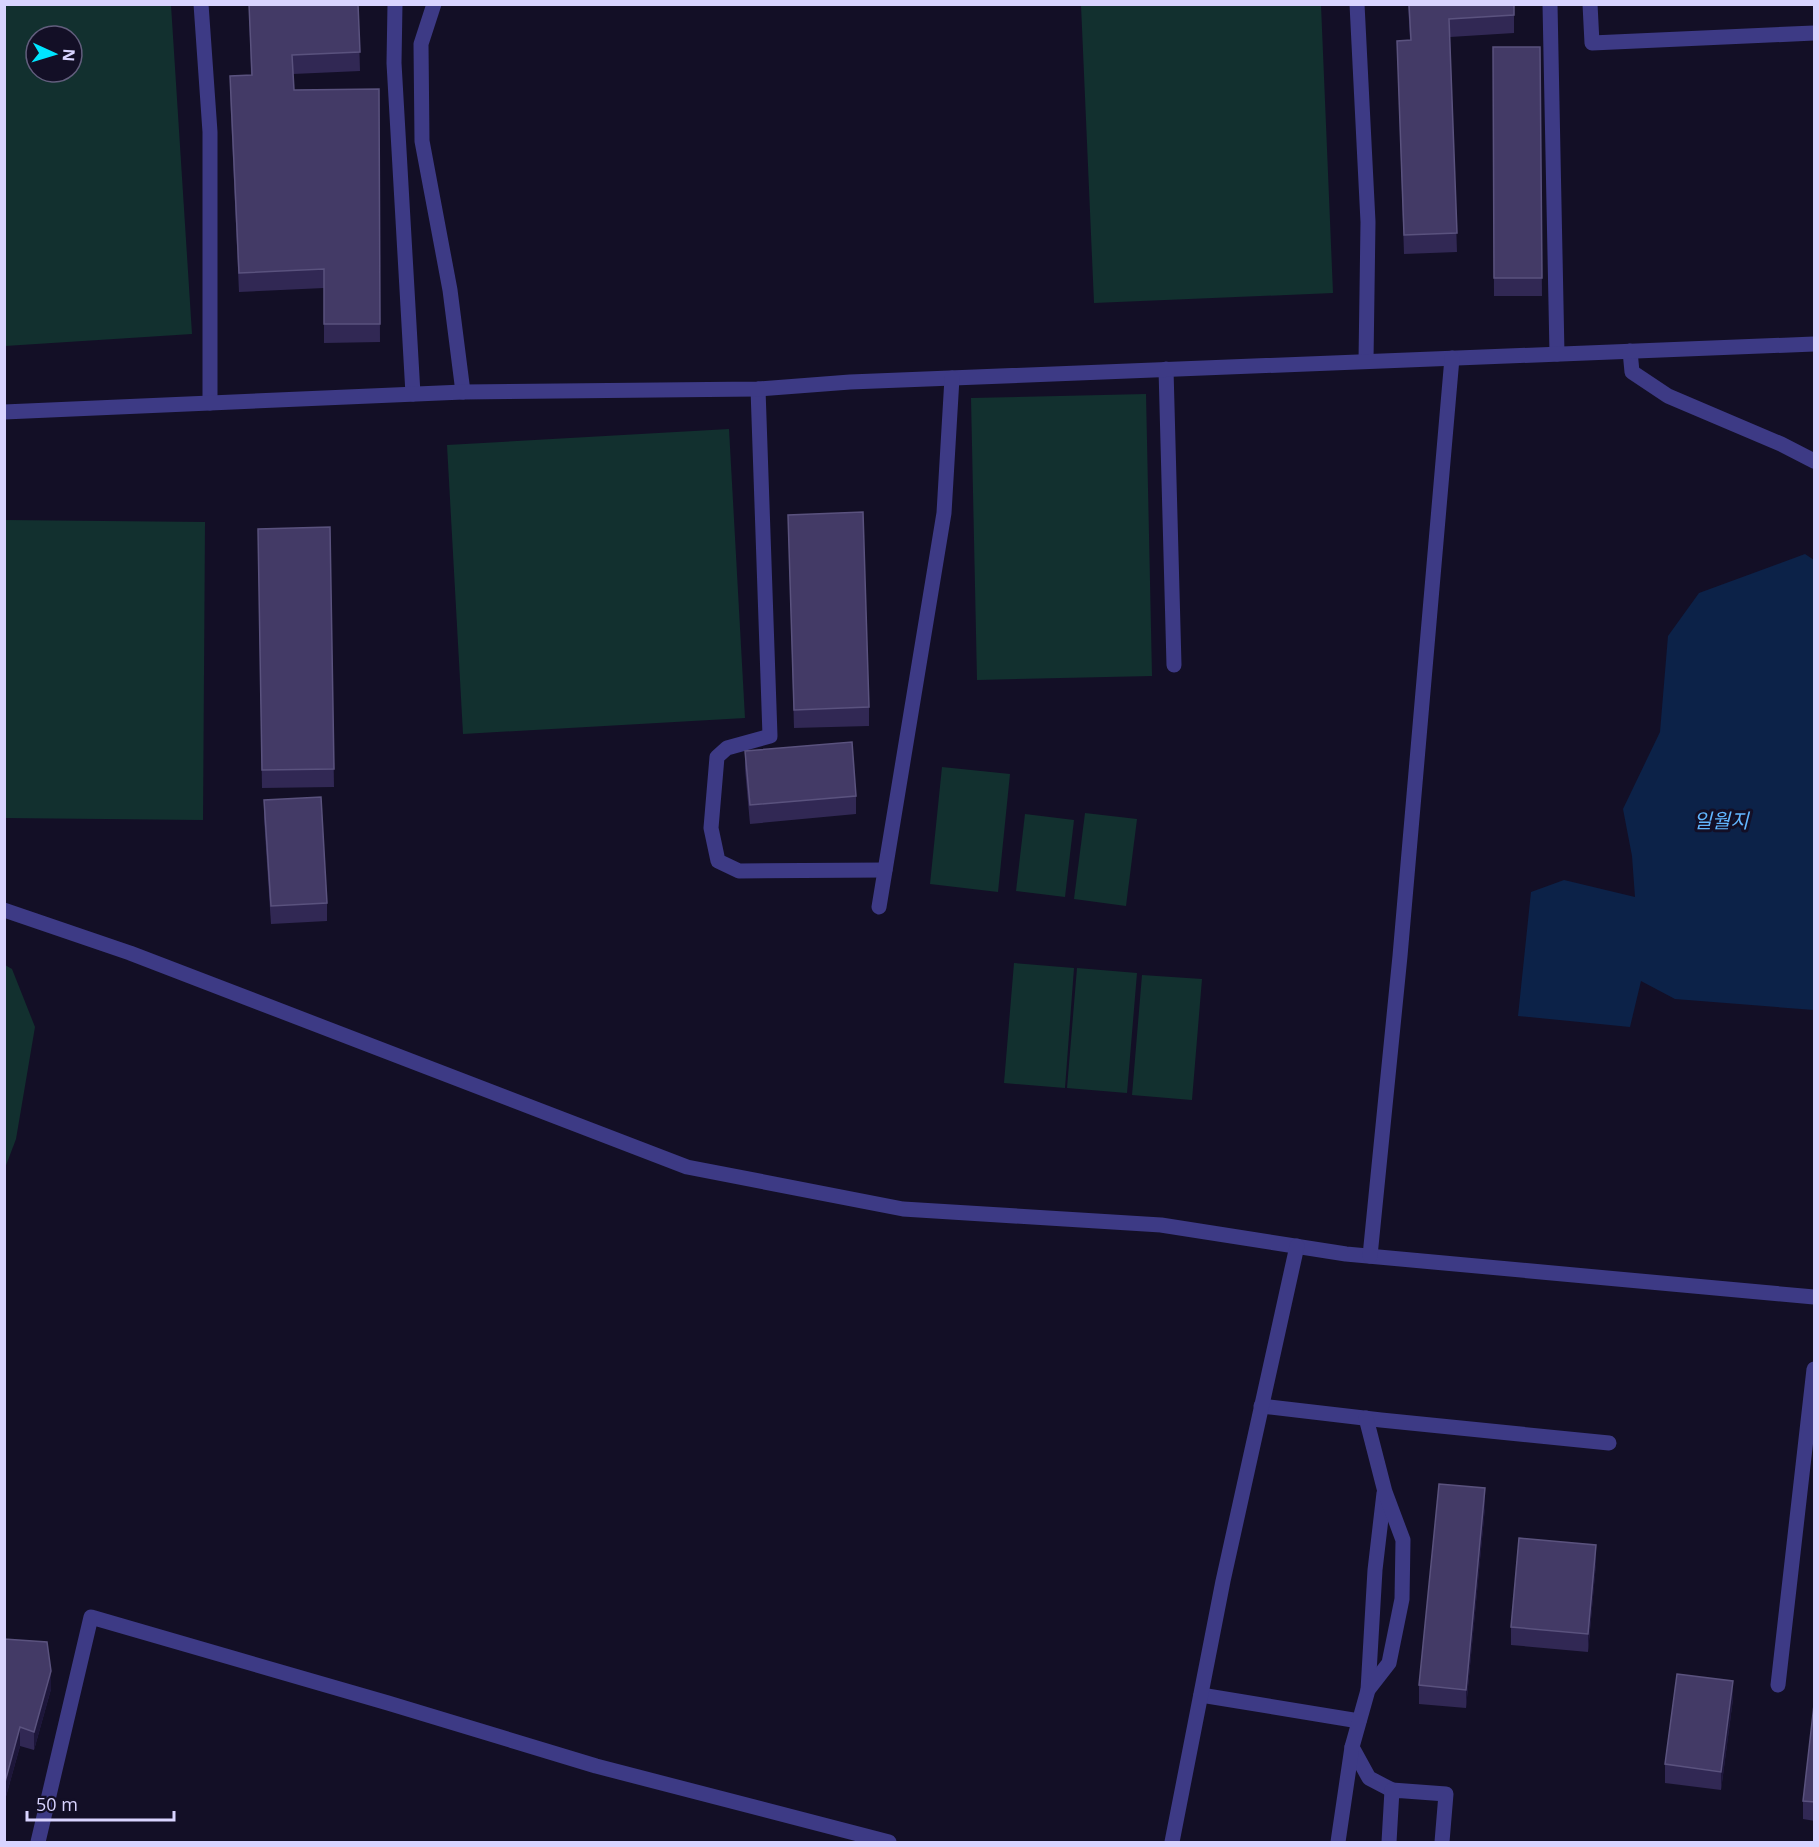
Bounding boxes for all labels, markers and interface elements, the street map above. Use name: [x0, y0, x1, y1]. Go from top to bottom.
north arrow: [24, 24, 84, 84]
text: N: [58, 48, 80, 62]
water label: 일월지: [1693, 807, 1750, 834]
scale bar: [27, 1784, 174, 1822]
text: 50 m: [36, 1792, 78, 1816]

